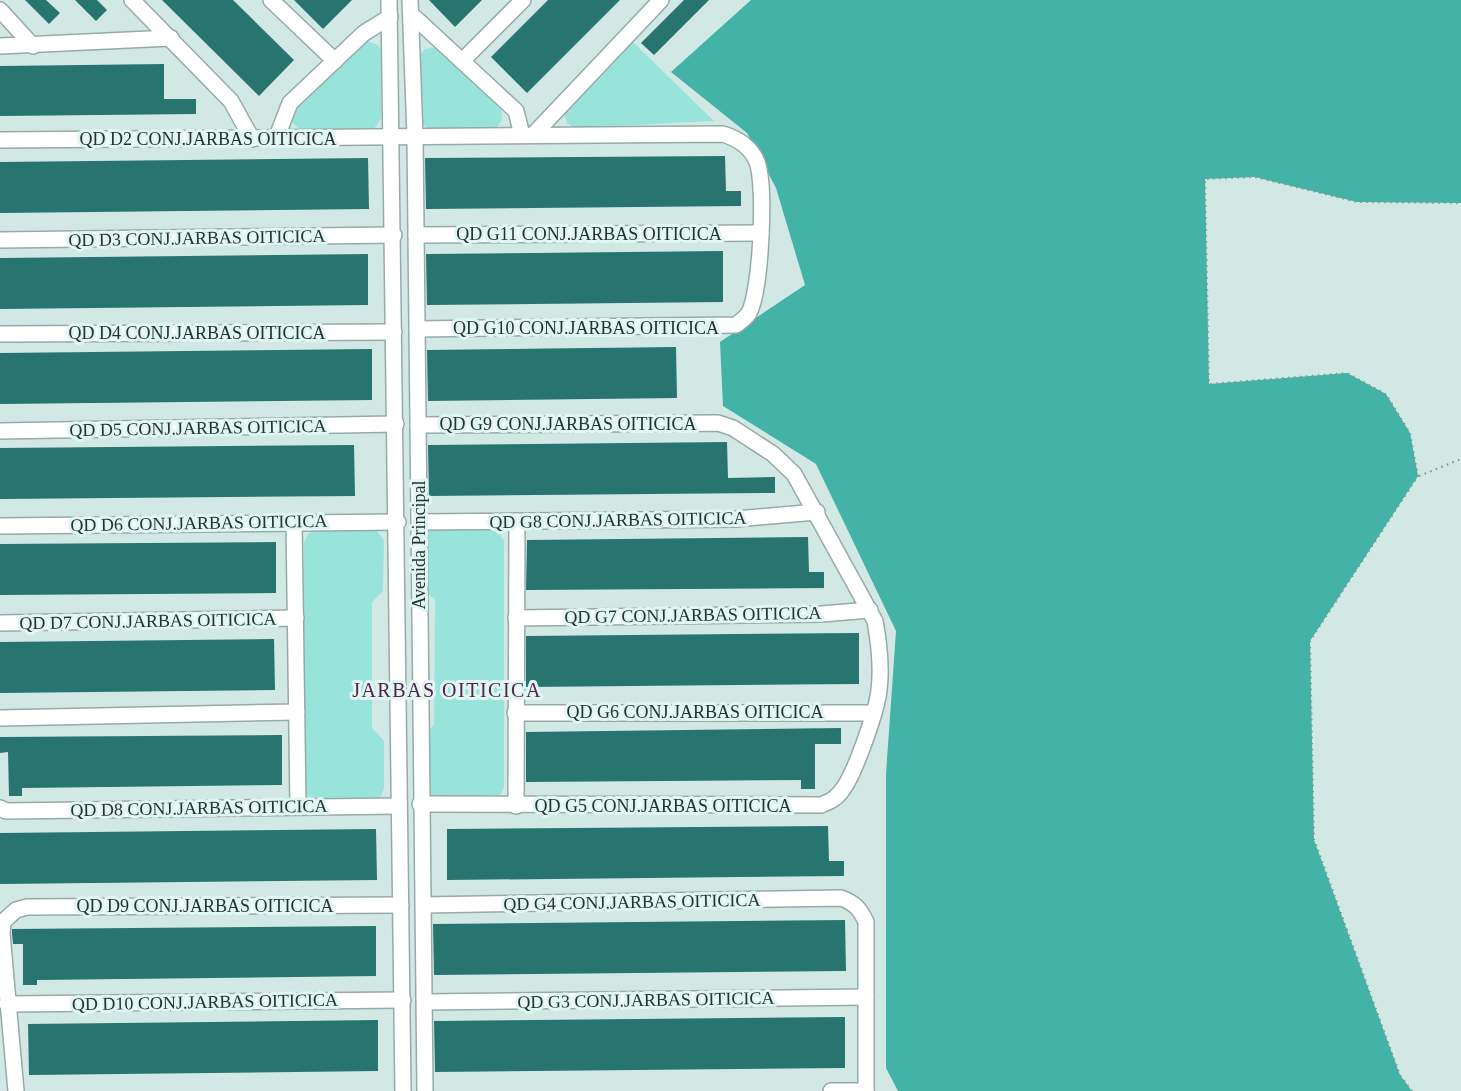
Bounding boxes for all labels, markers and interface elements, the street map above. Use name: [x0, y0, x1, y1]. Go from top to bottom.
street label: QD D2 CONJ.JARBAS OITICICA: [79, 129, 337, 149]
street label: QD G11 CONJ.JARBAS OITICICA: [456, 224, 722, 244]
street label: QD D3 CONJ.JARBAS OITICICA: [68, 226, 326, 250]
street label: QD G10 CONJ.JARBAS OITICICA: [453, 318, 719, 338]
street label: QD D4 CONJ.JARBAS OITICICA: [68, 323, 326, 343]
street label: QD G9 CONJ.JARBAS OITICICA: [439, 414, 697, 434]
street label: QD D5 CONJ.JARBAS OITICICA: [69, 416, 327, 440]
street label: Avenida Principal: [409, 480, 429, 610]
street label: QD G8 CONJ.JARBAS OITICICA: [489, 508, 747, 532]
street label: QD D6 CONJ.JARBAS OITICICA: [70, 511, 328, 535]
street label: QD G7 CONJ.JARBAS OITICICA: [564, 603, 822, 627]
street label: QD D7 CONJ.JARBAS OITICICA: [19, 609, 277, 633]
district label: JARBAS OITICICA: [352, 679, 542, 701]
street label: QD G6 CONJ.JARBAS OITICICA: [566, 702, 824, 722]
street label: QD D8 CONJ.JARBAS OITICICA: [70, 796, 328, 820]
street label: QD G5 CONJ.JARBAS OITICICA: [534, 796, 792, 816]
street label: QD G4 CONJ.JARBAS OITICICA: [503, 890, 761, 914]
street label: QD D9 CONJ.JARBAS OITICICA: [76, 896, 334, 916]
street label: QD G3 CONJ.JARBAS OITICICA: [517, 988, 775, 1012]
street label: QD D10 CONJ.JARBAS OITICICA: [72, 990, 338, 1014]

